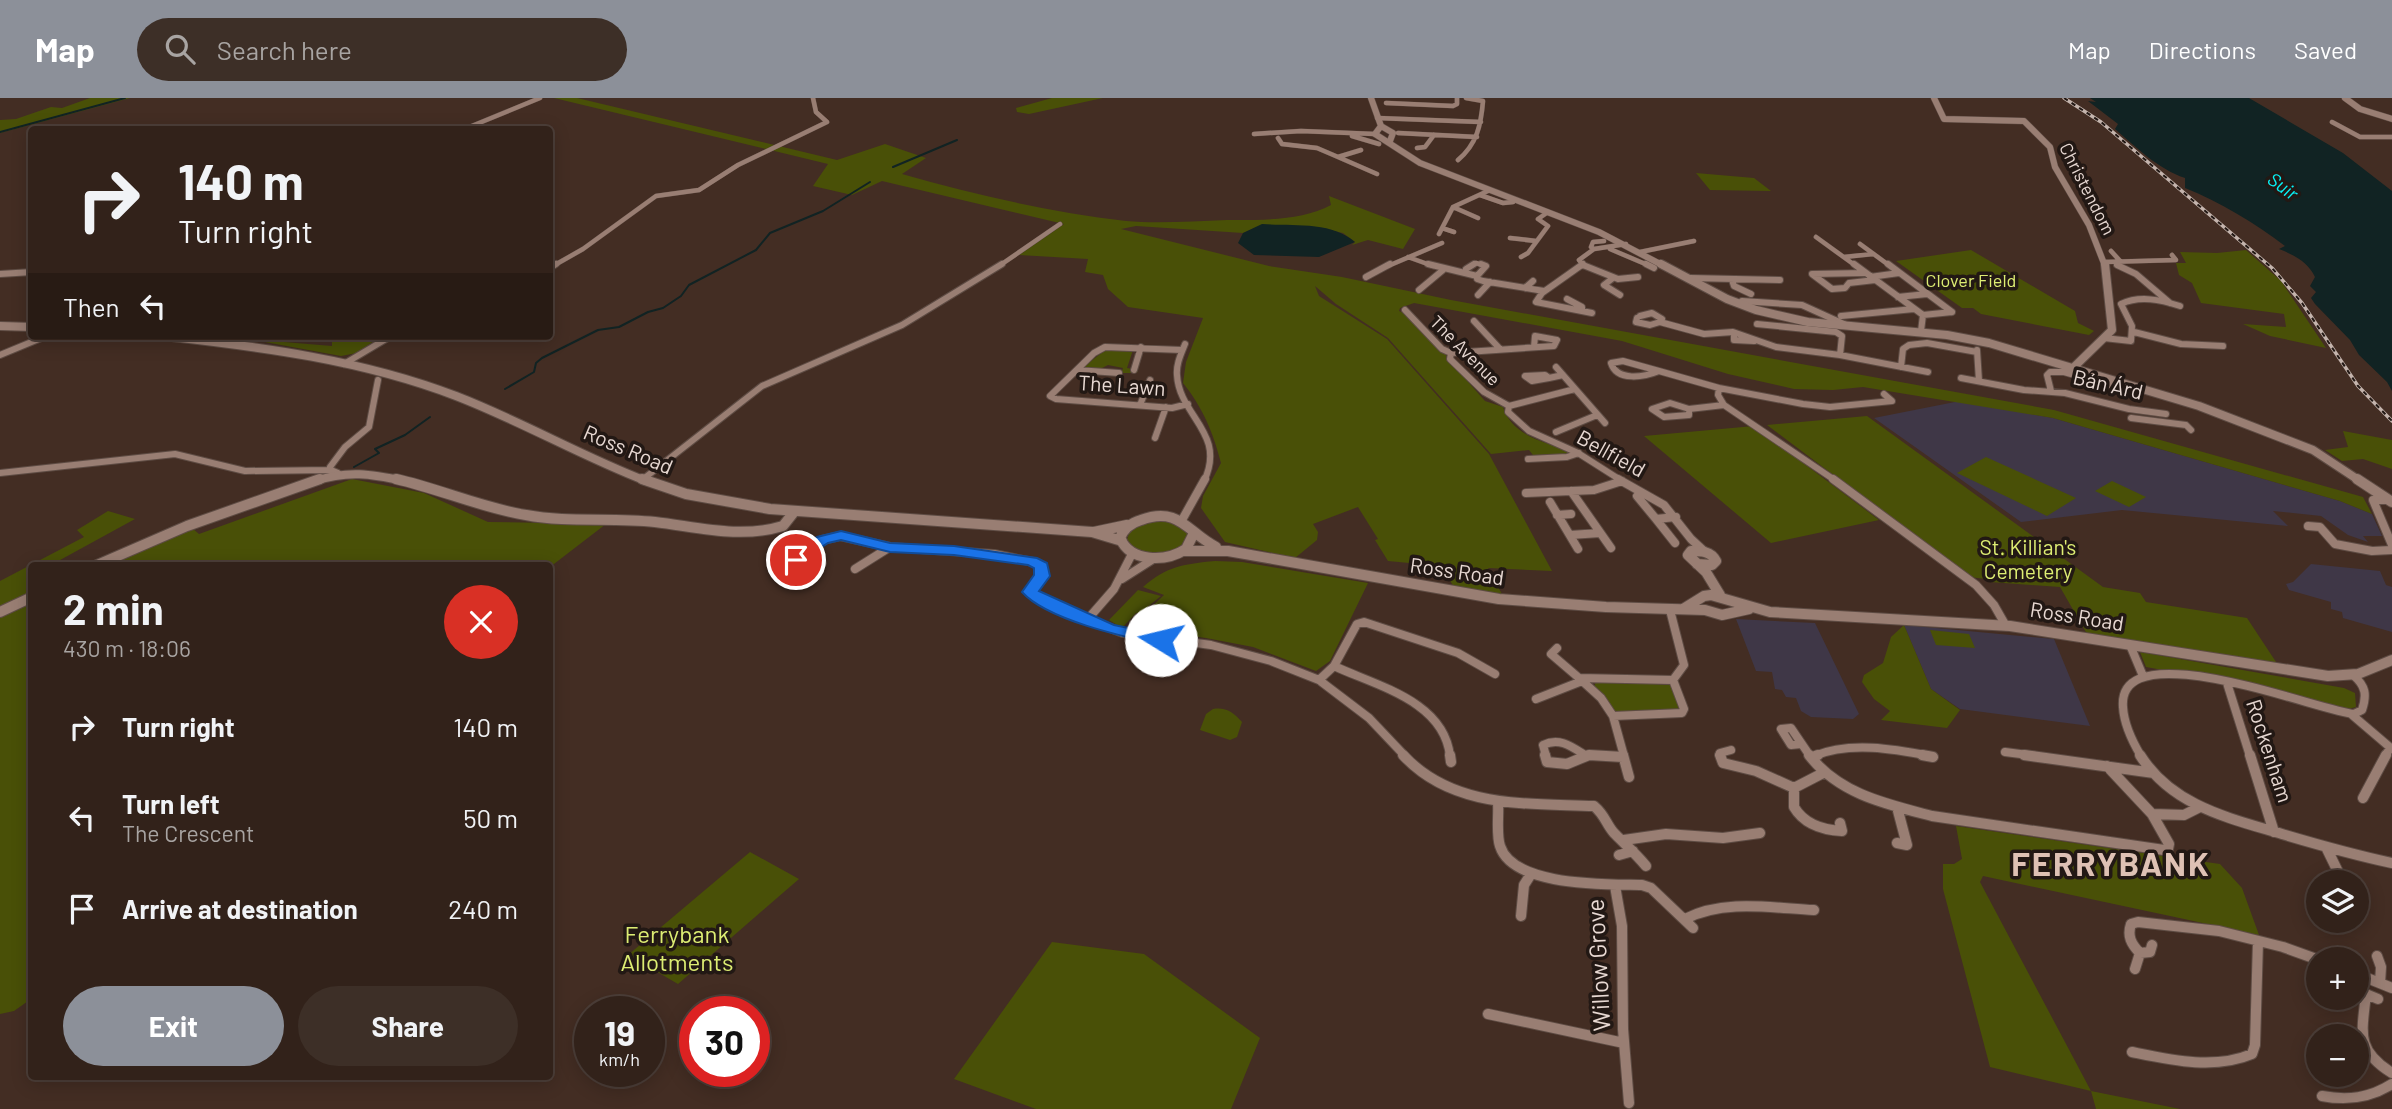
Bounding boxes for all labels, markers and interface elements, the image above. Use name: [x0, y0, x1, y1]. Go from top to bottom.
search box: [137, 18, 627, 81]
text: Map: [35, 29, 95, 69]
icon: search: [161, 30, 199, 68]
text: Search here: [217, 34, 352, 65]
text: Map: [2068, 35, 2111, 64]
text: Directions: [2149, 35, 2256, 64]
text: Saved: [2294, 35, 2357, 64]
street label: Christendom: [2055, 139, 2120, 238]
text: 140 m: [178, 151, 304, 210]
icon: right: [63, 154, 154, 245]
water label: Suir: [2264, 167, 2304, 205]
text: Turn right: [178, 211, 313, 249]
park label: Clover Field: [1926, 269, 2016, 291]
icon: left: [134, 287, 172, 325]
text: Then: [63, 291, 120, 322]
street label: The Avenue: [1426, 311, 1505, 390]
street label: Bán Árd: [2071, 363, 2146, 404]
street label: The Lawn: [1078, 369, 1167, 400]
street label: Ross Road: [580, 419, 677, 479]
street label: Bellfield: [1573, 424, 1650, 482]
pin: [766, 530, 826, 590]
park label: St. Killian's Cemetery: [1980, 534, 2076, 583]
icon: arrive: [777, 541, 815, 579]
street label: Ross Road: [1409, 552, 1506, 589]
text: 2 min: [63, 583, 164, 633]
button: close: [444, 585, 518, 659]
street label: Ross Road: [2028, 596, 2126, 635]
position arrow: [1124, 603, 1198, 677]
text: 430 m · 18:06: [63, 634, 191, 662]
street label: Rockenham: [2242, 696, 2299, 805]
icon: right: [63, 708, 101, 746]
text: Turn right: [122, 711, 235, 742]
text: 140 m: [453, 711, 518, 742]
text: Turn left: [122, 788, 220, 819]
icon: left: [63, 799, 101, 837]
text: 50 m: [463, 802, 518, 833]
text: The Crescent: [122, 819, 254, 847]
district label: FERRYBANK: [2011, 843, 2211, 883]
map controls: [2306, 870, 2369, 1087]
button: layers: [2306, 870, 2369, 933]
icon: arrive: [63, 890, 101, 928]
text: Arrive at destination: [122, 893, 358, 924]
text: 240 m: [448, 893, 518, 924]
street label: Willow Grove: [1580, 898, 1615, 1032]
park label: Ferrybank Allotments: [621, 919, 733, 976]
button: +: [2306, 947, 2369, 1010]
button: Exit: [63, 986, 284, 1066]
button: Share: [298, 986, 518, 1066]
speed limit sign: 30: [679, 996, 770, 1087]
text: 19: [604, 1011, 635, 1053]
button: −: [2306, 1024, 2369, 1087]
text: km/h: [599, 1048, 640, 1070]

